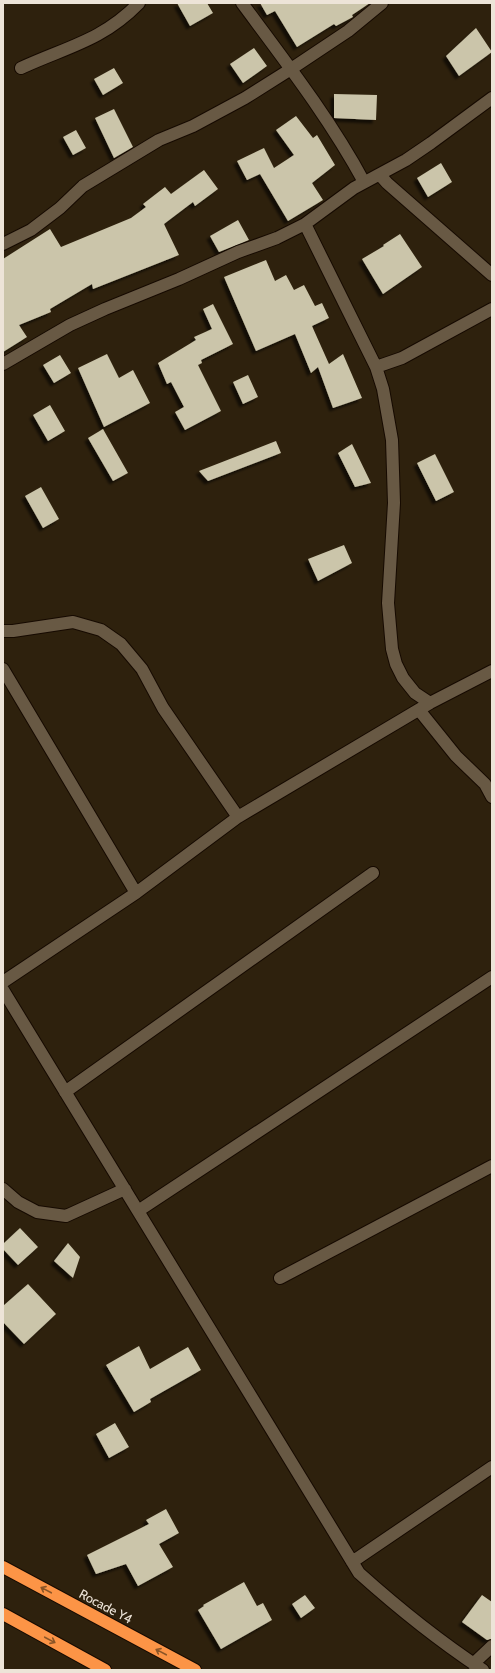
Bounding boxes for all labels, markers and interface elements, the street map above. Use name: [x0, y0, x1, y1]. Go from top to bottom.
street label: Rocade Y4: [77, 1585, 136, 1627]
one-way arrow: [40, 1586, 52, 1594]
one-way arrow: [43, 1636, 55, 1644]
one-way arrow: [155, 1647, 167, 1655]

